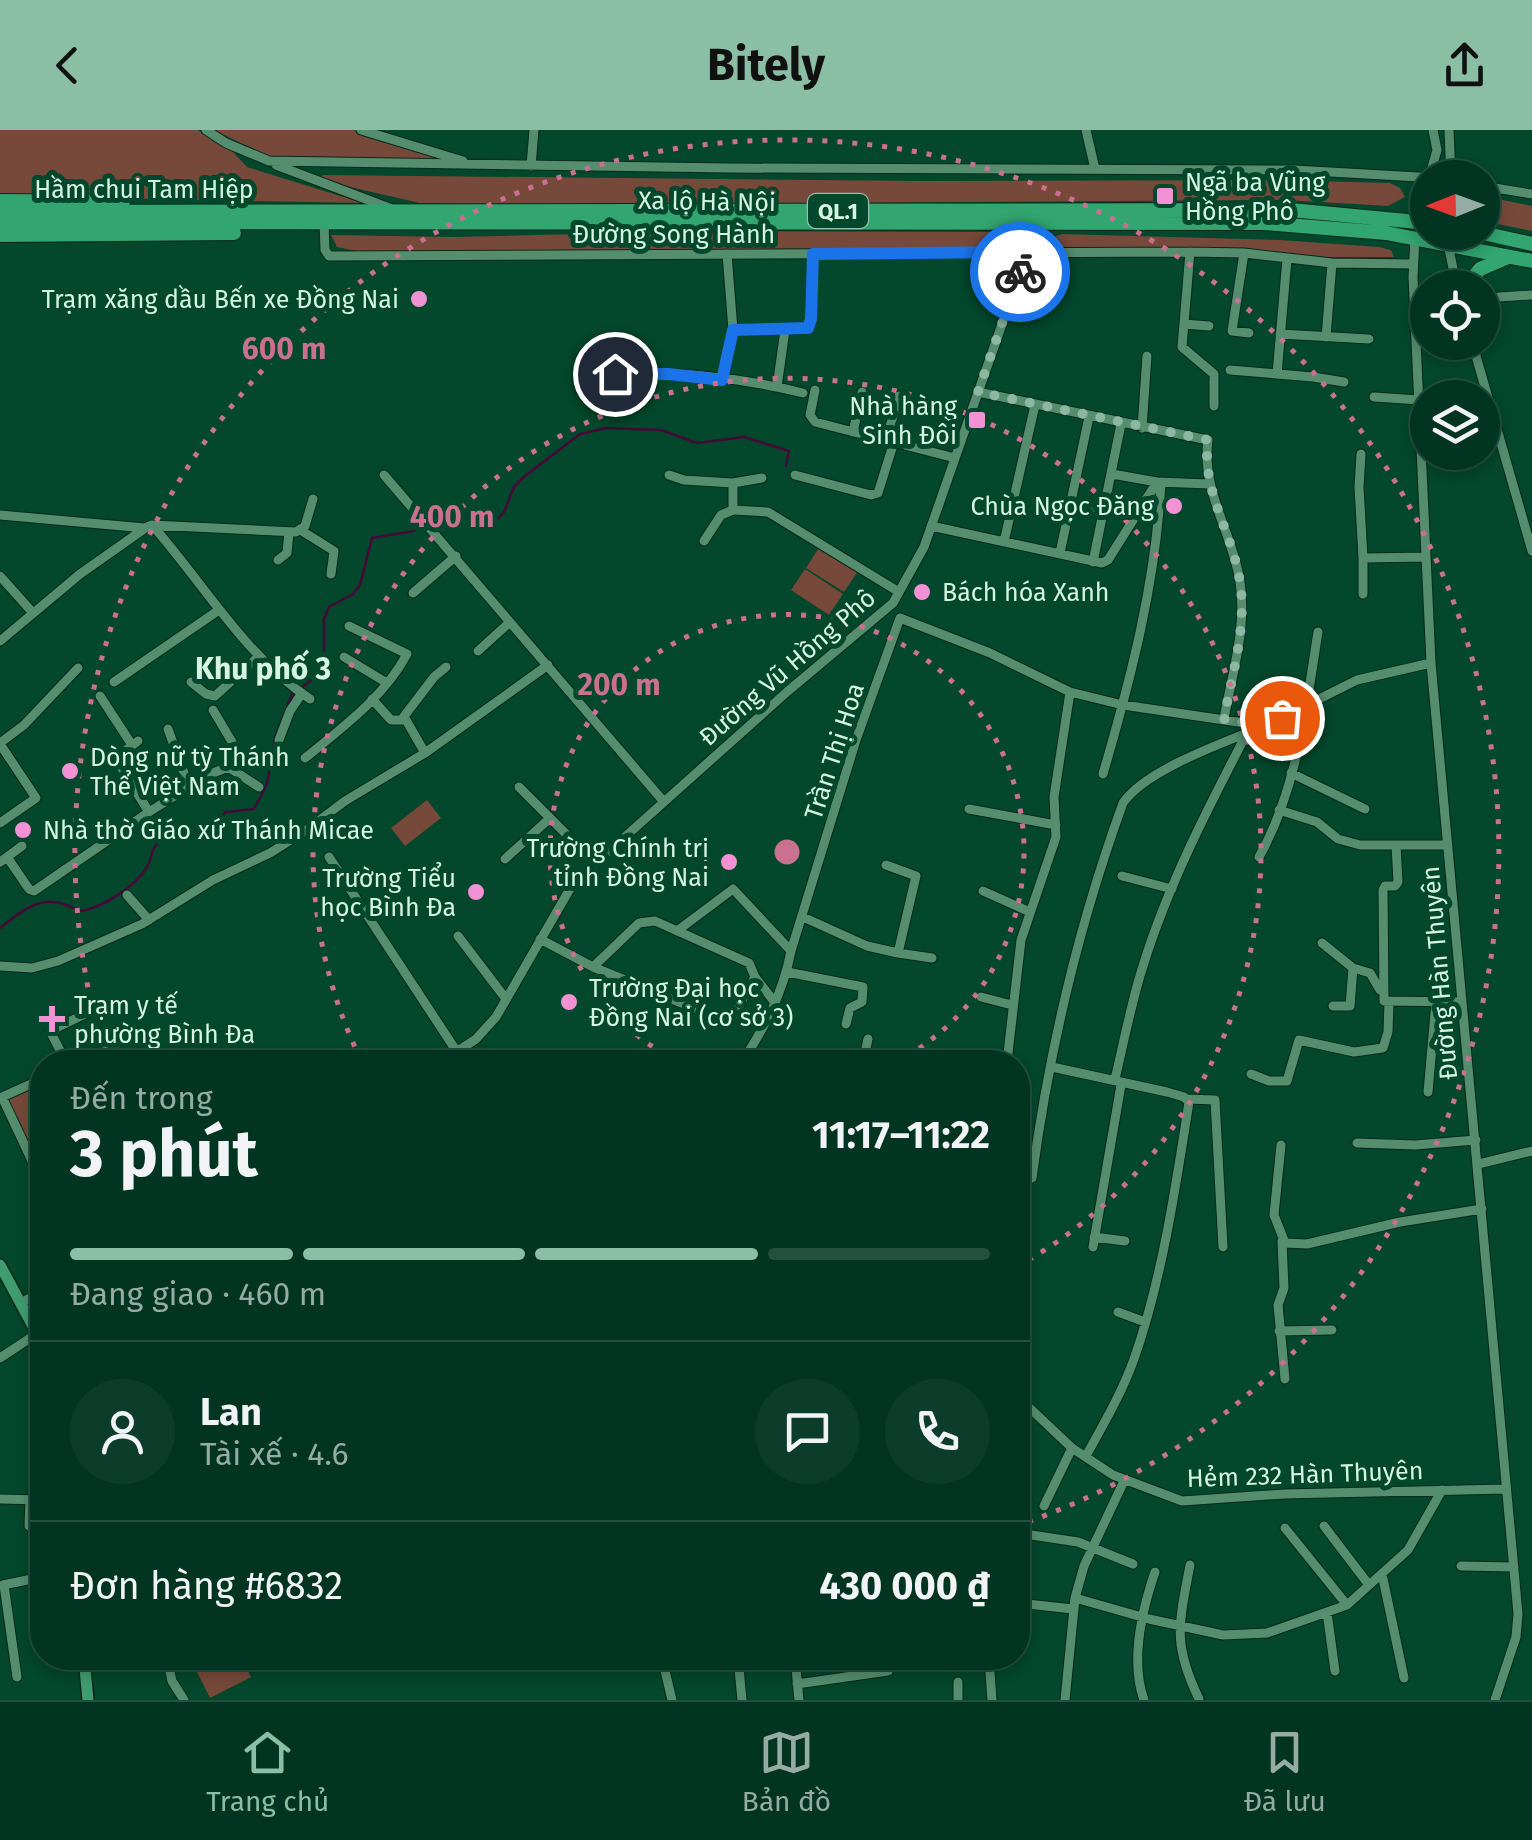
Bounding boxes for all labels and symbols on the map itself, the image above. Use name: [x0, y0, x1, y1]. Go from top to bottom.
north arrow: [1410, 160, 1500, 250]
place label: Ngã ba Vũng Hồng Phô: [1185, 168, 1325, 227]
street label: Hầm chui Tam Hiệp: [34, 174, 254, 205]
marker: Ngã ba Vũng Hồng Phô: [1154, 185, 1176, 207]
street label: Xa lộ Hà Nội: [638, 186, 776, 218]
road number: QL.1: [808, 194, 868, 228]
street label: Đường Song Hành: [573, 220, 775, 250]
courier: [970, 222, 1070, 322]
place label: Trạm xăng dầu Bến xe Đồng Nai: [42, 284, 399, 315]
marker: Trạm xăng dầu Bến xe Đồng Nai: [408, 288, 430, 310]
text: 600 m: [242, 331, 326, 367]
pin: [573, 332, 658, 417]
place label: Nhà hàng Sinh Đôi: [849, 392, 957, 451]
marker: Nhà hàng Sinh Đôi: [966, 409, 988, 431]
place label: Chùa Ngọc Đăng: [971, 492, 1154, 522]
marker: Chùa Ngọc Đăng: [1163, 495, 1185, 517]
text: 400 m: [410, 499, 494, 535]
place label: Bách hóa Xanh: [942, 578, 1109, 608]
marker: Bách hóa Xanh: [911, 581, 933, 603]
street label: Đường Vũ Hồng Phô: [693, 582, 882, 752]
district label: Khu phố 3: [195, 649, 331, 687]
text: 200 m: [577, 667, 661, 703]
pin: [1240, 676, 1325, 761]
street label: Trần Thị Hoa: [798, 679, 871, 823]
place label: Dòng nữ tỳ Thánh Thể Việt Nam: [90, 743, 290, 802]
marker: Dòng nữ tỳ Thánh Thể Việt Nam: [59, 760, 81, 782]
place label: Nhà thờ Giáo xứ Thánh Micae: [43, 816, 374, 846]
marker: Nhà thờ Giáo xứ Thánh Micae: [12, 819, 34, 841]
place label: Trường Chính trị tỉnh Đồng Nai: [526, 834, 709, 893]
centre of rings: [769, 834, 805, 870]
marker: Trường Chính trị tỉnh Đồng Nai: [718, 851, 740, 873]
place label: Trường Tiểu học Bình Đa: [320, 862, 456, 923]
street label: Đường Hàn Thuyên: [1416, 865, 1464, 1081]
marker: Trường Tiểu học Bình Đa: [465, 881, 487, 903]
place label: Trường Đại học Đồng Nai (cơ sở 3): [589, 974, 793, 1033]
place label: Trạm y tế phường Bình Đa: [74, 990, 255, 1050]
marker: Trường Đại học Đồng Nai (cơ sở 3): [558, 991, 580, 1013]
marker: Trạm y tế phường Bình Đa: [39, 1006, 65, 1032]
street label: Hẻm 232 Hàn Thuyên: [1186, 1456, 1424, 1494]

